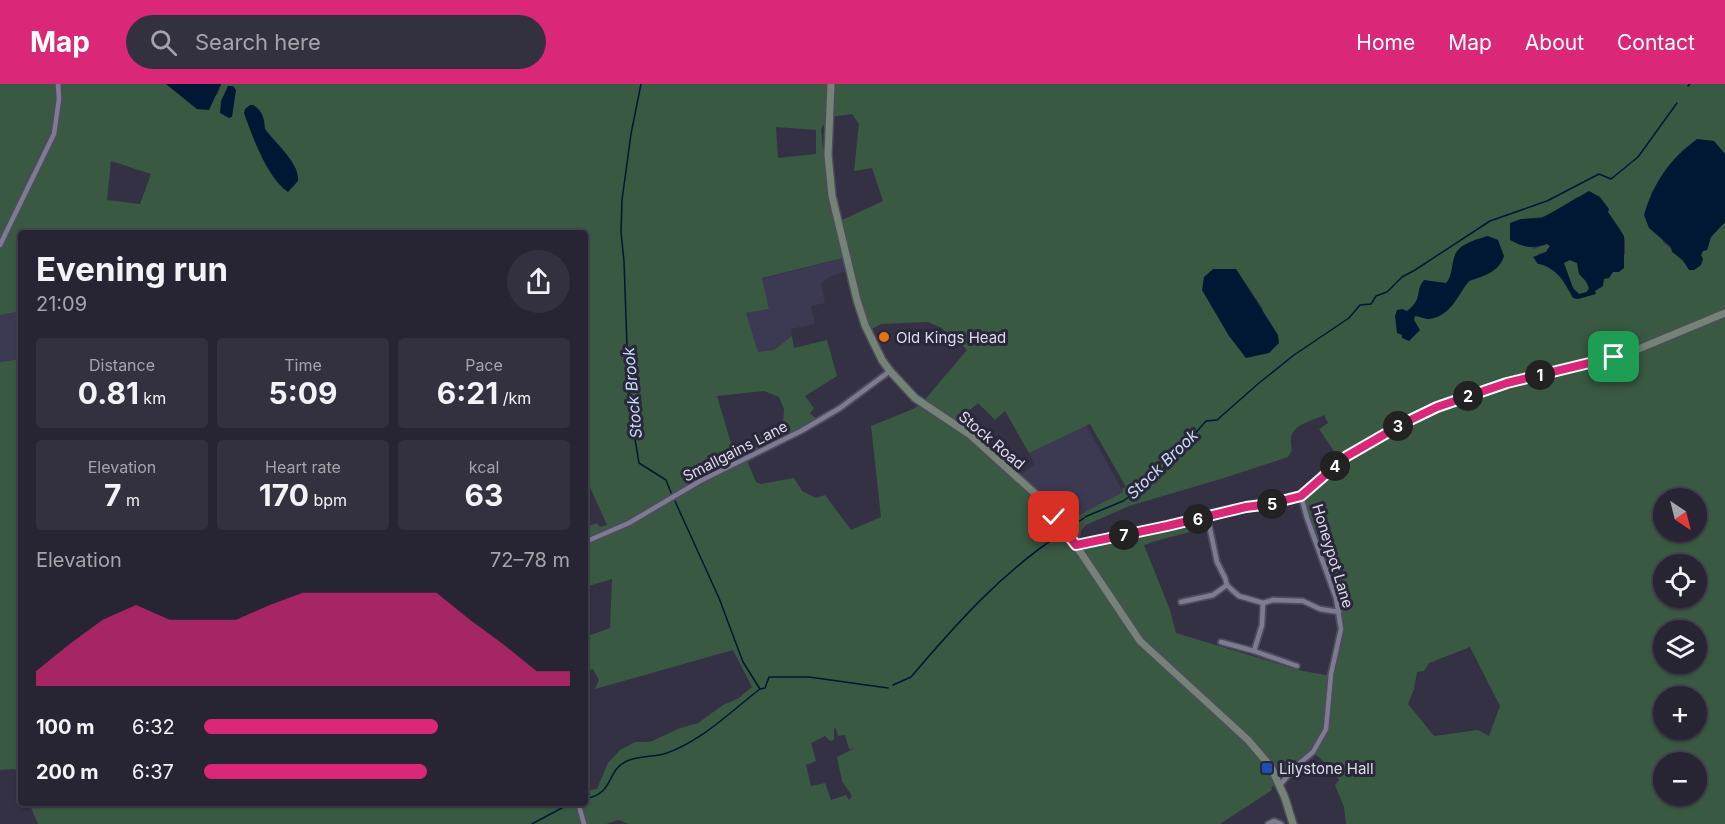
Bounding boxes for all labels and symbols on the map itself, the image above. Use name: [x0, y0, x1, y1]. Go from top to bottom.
place label: Old Kings Head: [896, 328, 1006, 347]
marker: Old Kings Head: [877, 330, 891, 344]
pin: [1588, 331, 1639, 382]
water label: Stock Brook: [618, 346, 646, 440]
pin: 1: [1525, 360, 1555, 390]
pin: 2: [1453, 381, 1483, 411]
street label: Stock Road: [955, 407, 1029, 473]
pin: 3: [1383, 411, 1413, 441]
street label: Smallgains Lane: [679, 416, 791, 486]
water label: Stock Brook: [1122, 425, 1202, 503]
pin: 4: [1320, 451, 1350, 481]
north arrow: [1653, 488, 1707, 542]
pin: 5: [1257, 489, 1287, 519]
pin: [1028, 491, 1079, 542]
street label: Honeypot Lane: [1308, 502, 1358, 610]
pin: 6: [1183, 504, 1213, 534]
pin: 7: [1109, 520, 1139, 550]
place label: Lilystone Hall: [1279, 759, 1374, 778]
marker: Lilystone Hall: [1260, 761, 1274, 775]

